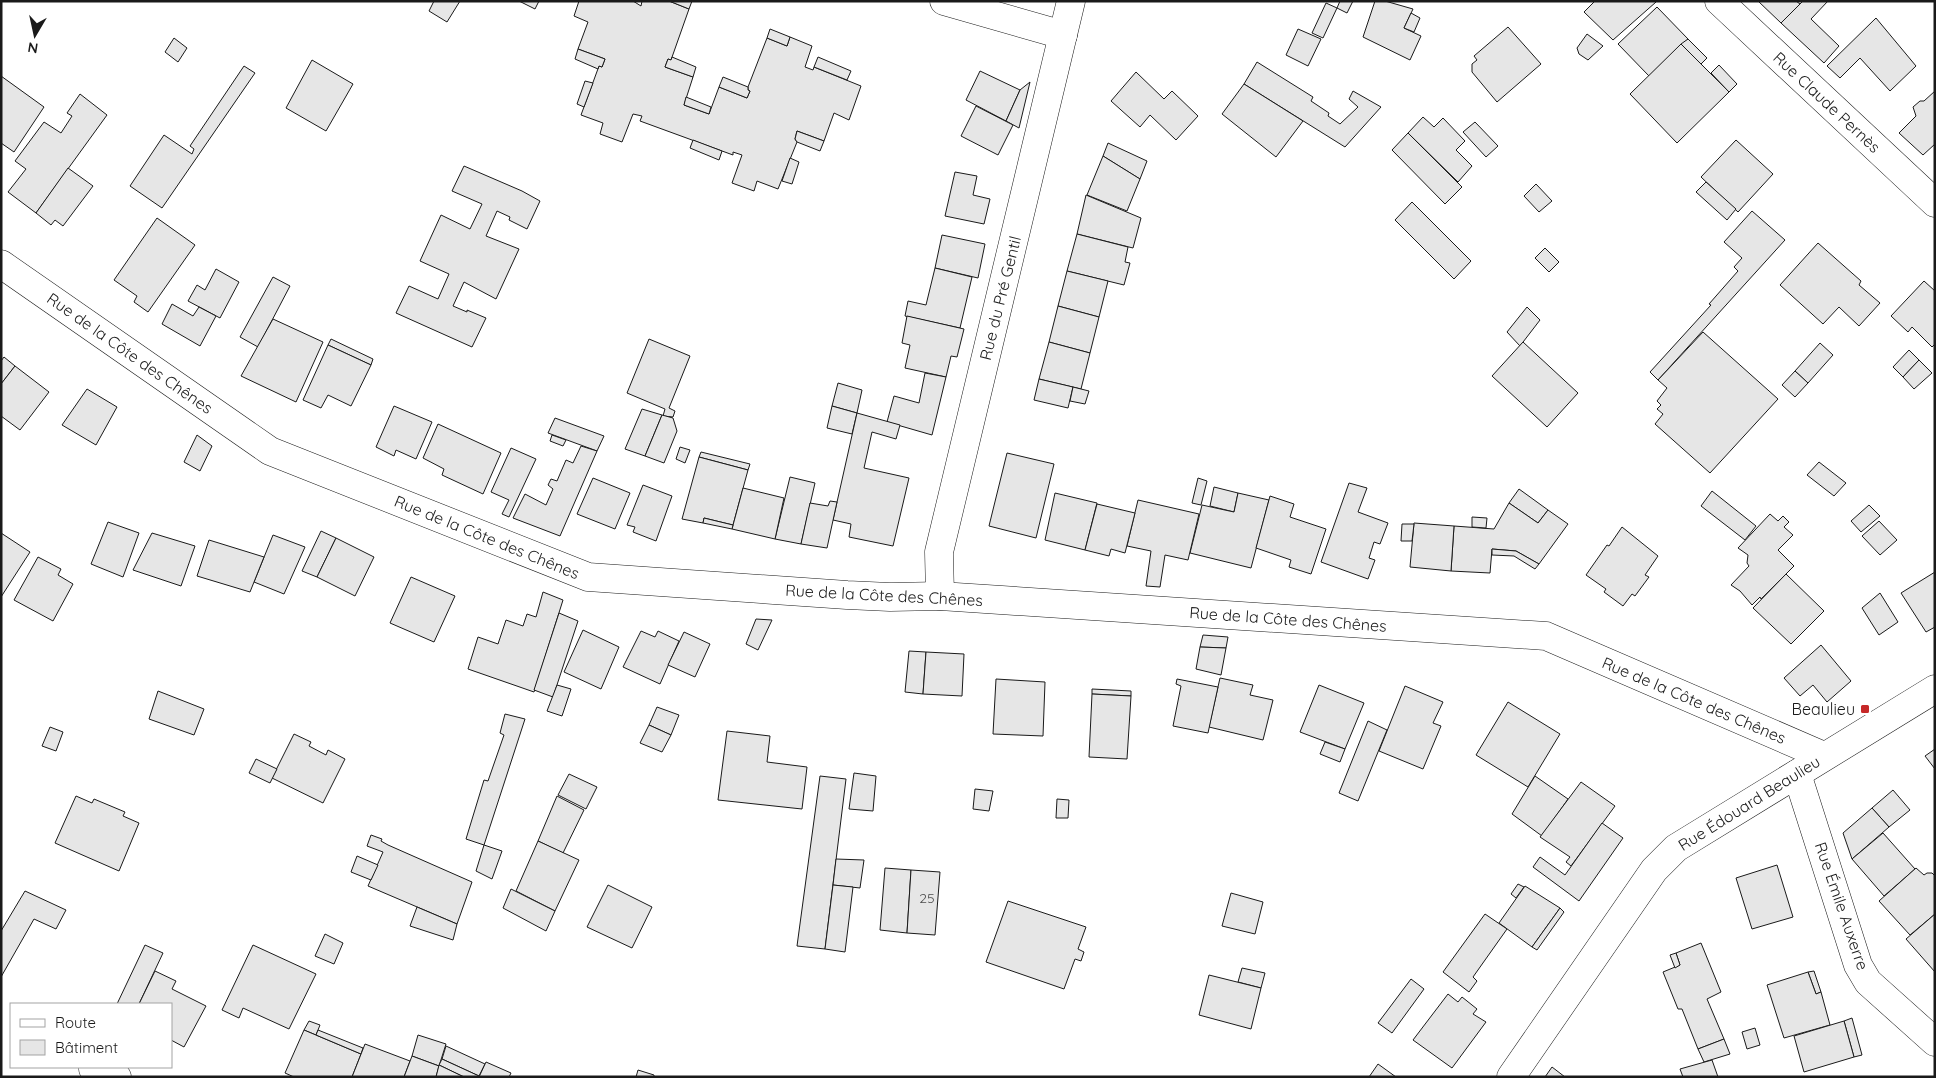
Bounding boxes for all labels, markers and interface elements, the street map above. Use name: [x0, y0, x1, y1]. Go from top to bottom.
north arrow: [10, 10, 60, 60]
text: N: [26, 38, 39, 58]
street label: Rue Claude Pernès: [1769, 47, 1885, 157]
street label: Rue du Pré Gentil: [975, 234, 1025, 362]
street label: Rue de la Côte des Chênes: [43, 288, 217, 418]
street label: Rue de la Côte des Chênes: [392, 491, 582, 583]
street label: Rue de la Côte des Chênes: [785, 580, 983, 610]
street label: Rue de la Côte des Chênes: [1189, 602, 1387, 636]
street label: Rue de la Côte des Chênes: [1599, 652, 1789, 748]
place label: Beaulieu: [1792, 699, 1855, 719]
marker: Beaulieu: [1859, 703, 1871, 715]
street label: Rue Édouard Beaulieu: [1674, 751, 1824, 855]
street label: Rue Émile Auxerre: [1811, 839, 1873, 973]
house number: 25: [919, 889, 935, 907]
legend: [10, 1003, 172, 1068]
text: Route: [55, 1013, 96, 1032]
text: Bâtiment: [55, 1038, 118, 1057]

